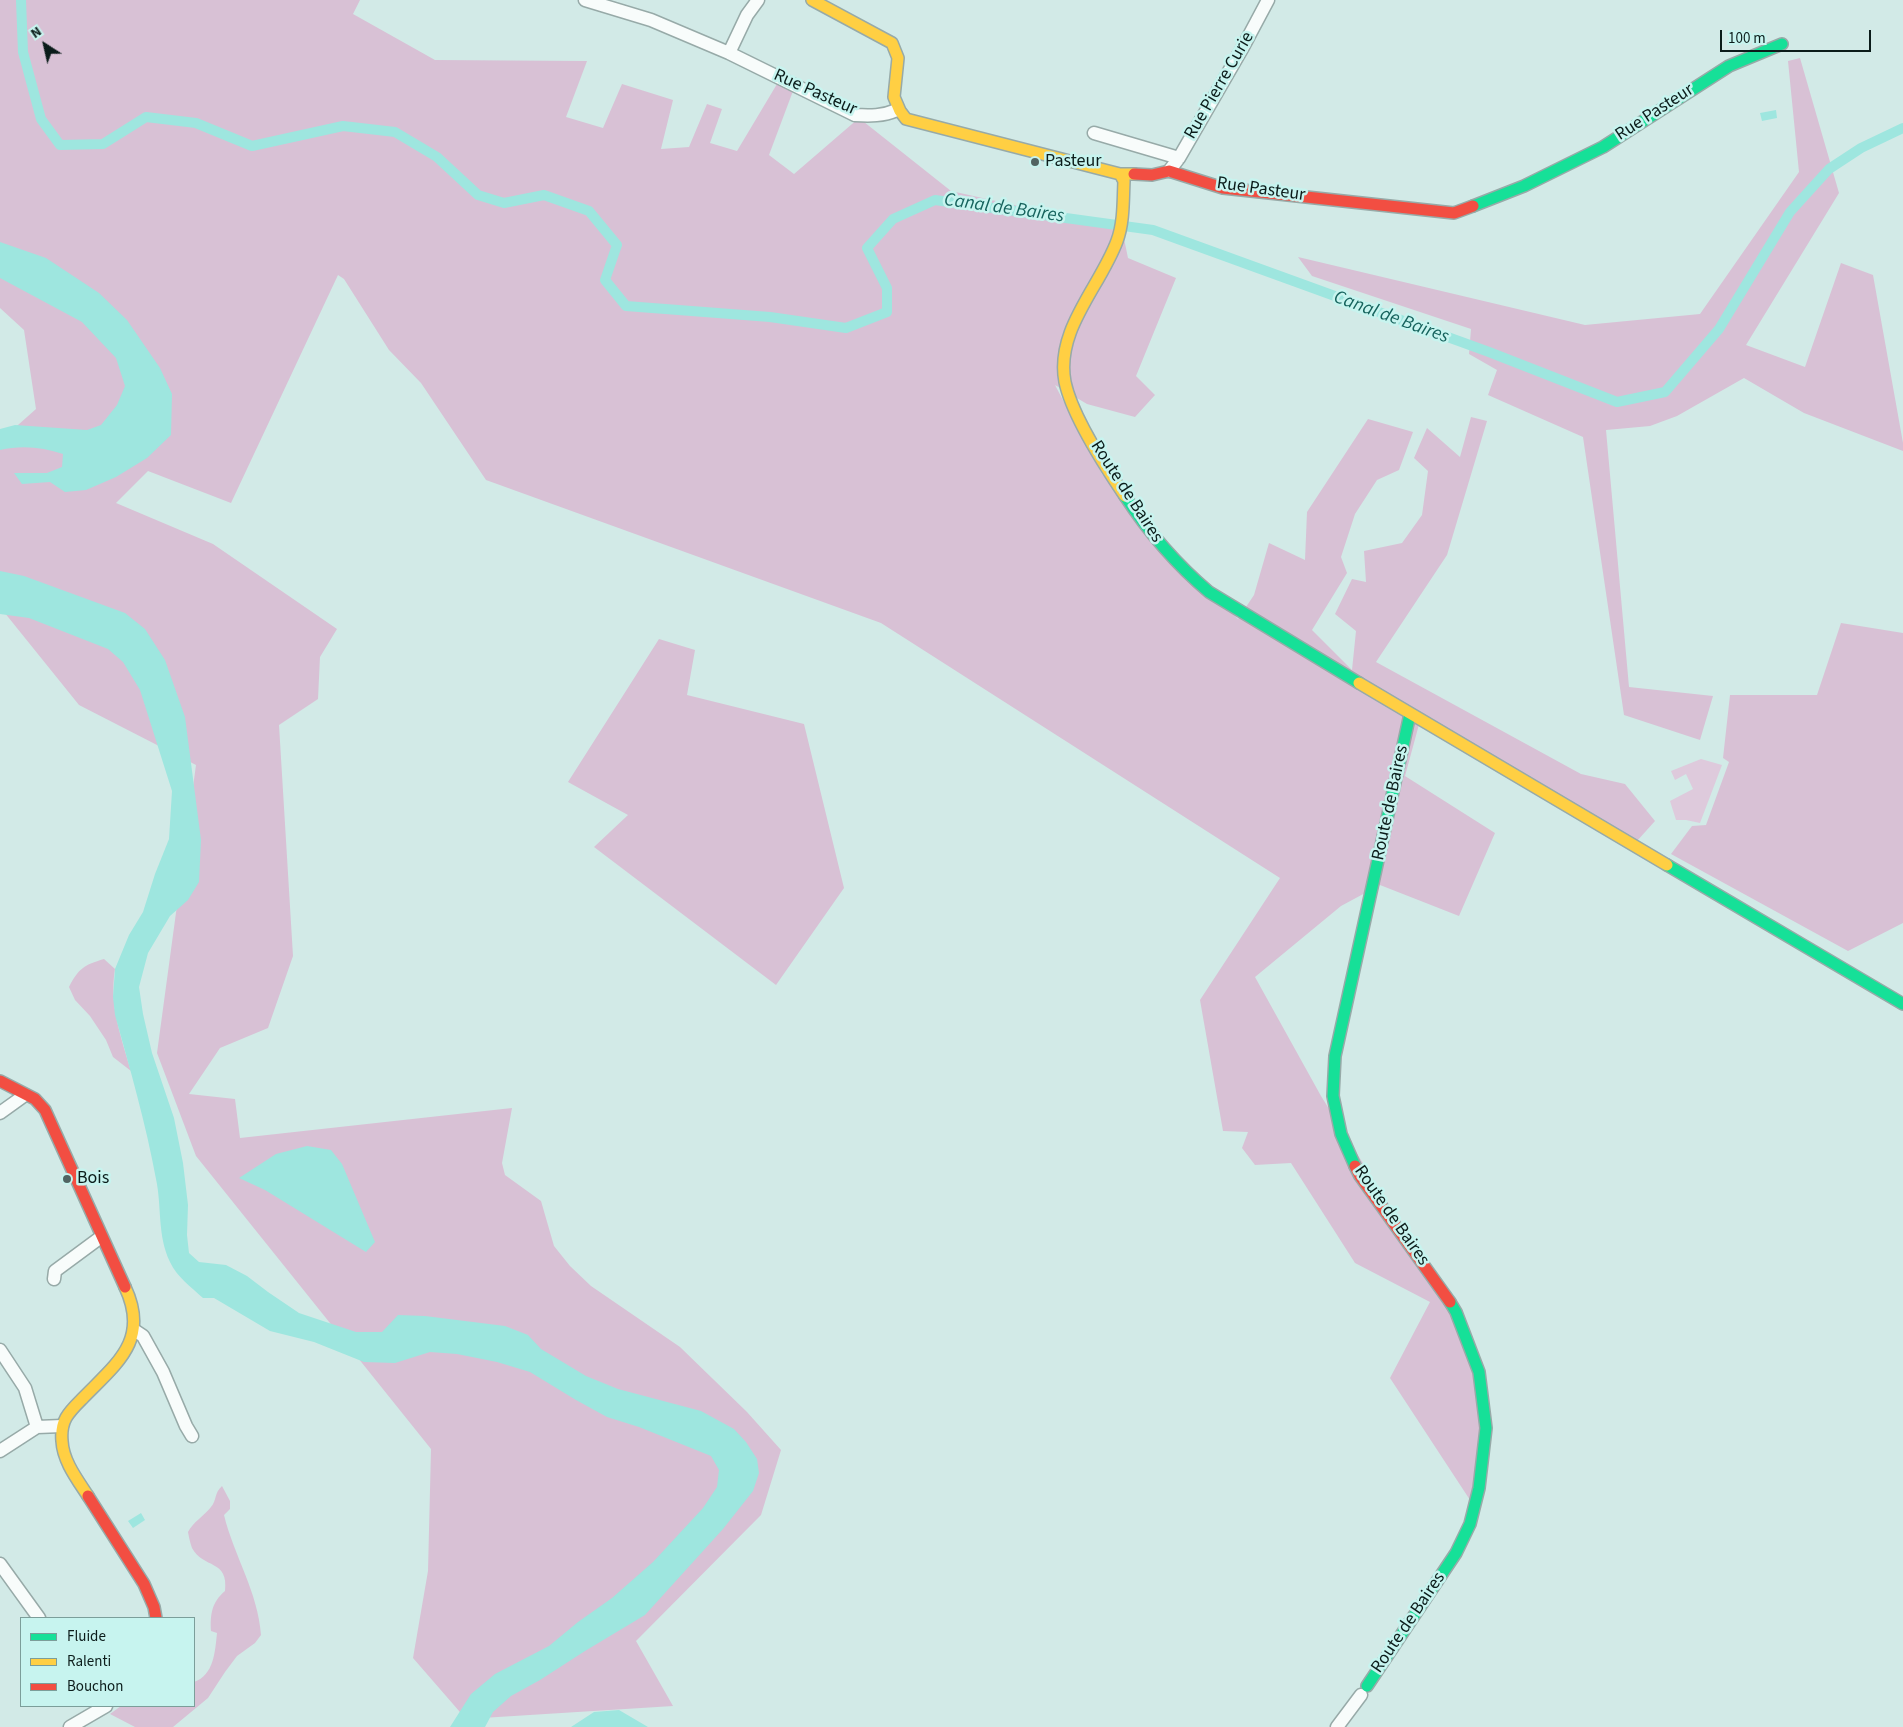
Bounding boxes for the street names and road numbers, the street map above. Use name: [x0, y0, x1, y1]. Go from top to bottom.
street label: Rue Pierre Curie: [1181, 28, 1259, 144]
street label: Rue Pasteur: [770, 65, 860, 121]
street label: Rue Pasteur: [1612, 80, 1698, 146]
street label: Rue Pasteur: [1215, 173, 1307, 207]
street label: Route de Baires: [1085, 437, 1167, 547]
street label: Route de Baires: [1368, 743, 1414, 863]
street label: Route de Baires: [1349, 1162, 1433, 1270]
street label: Route de Baires: [1367, 1568, 1451, 1678]

